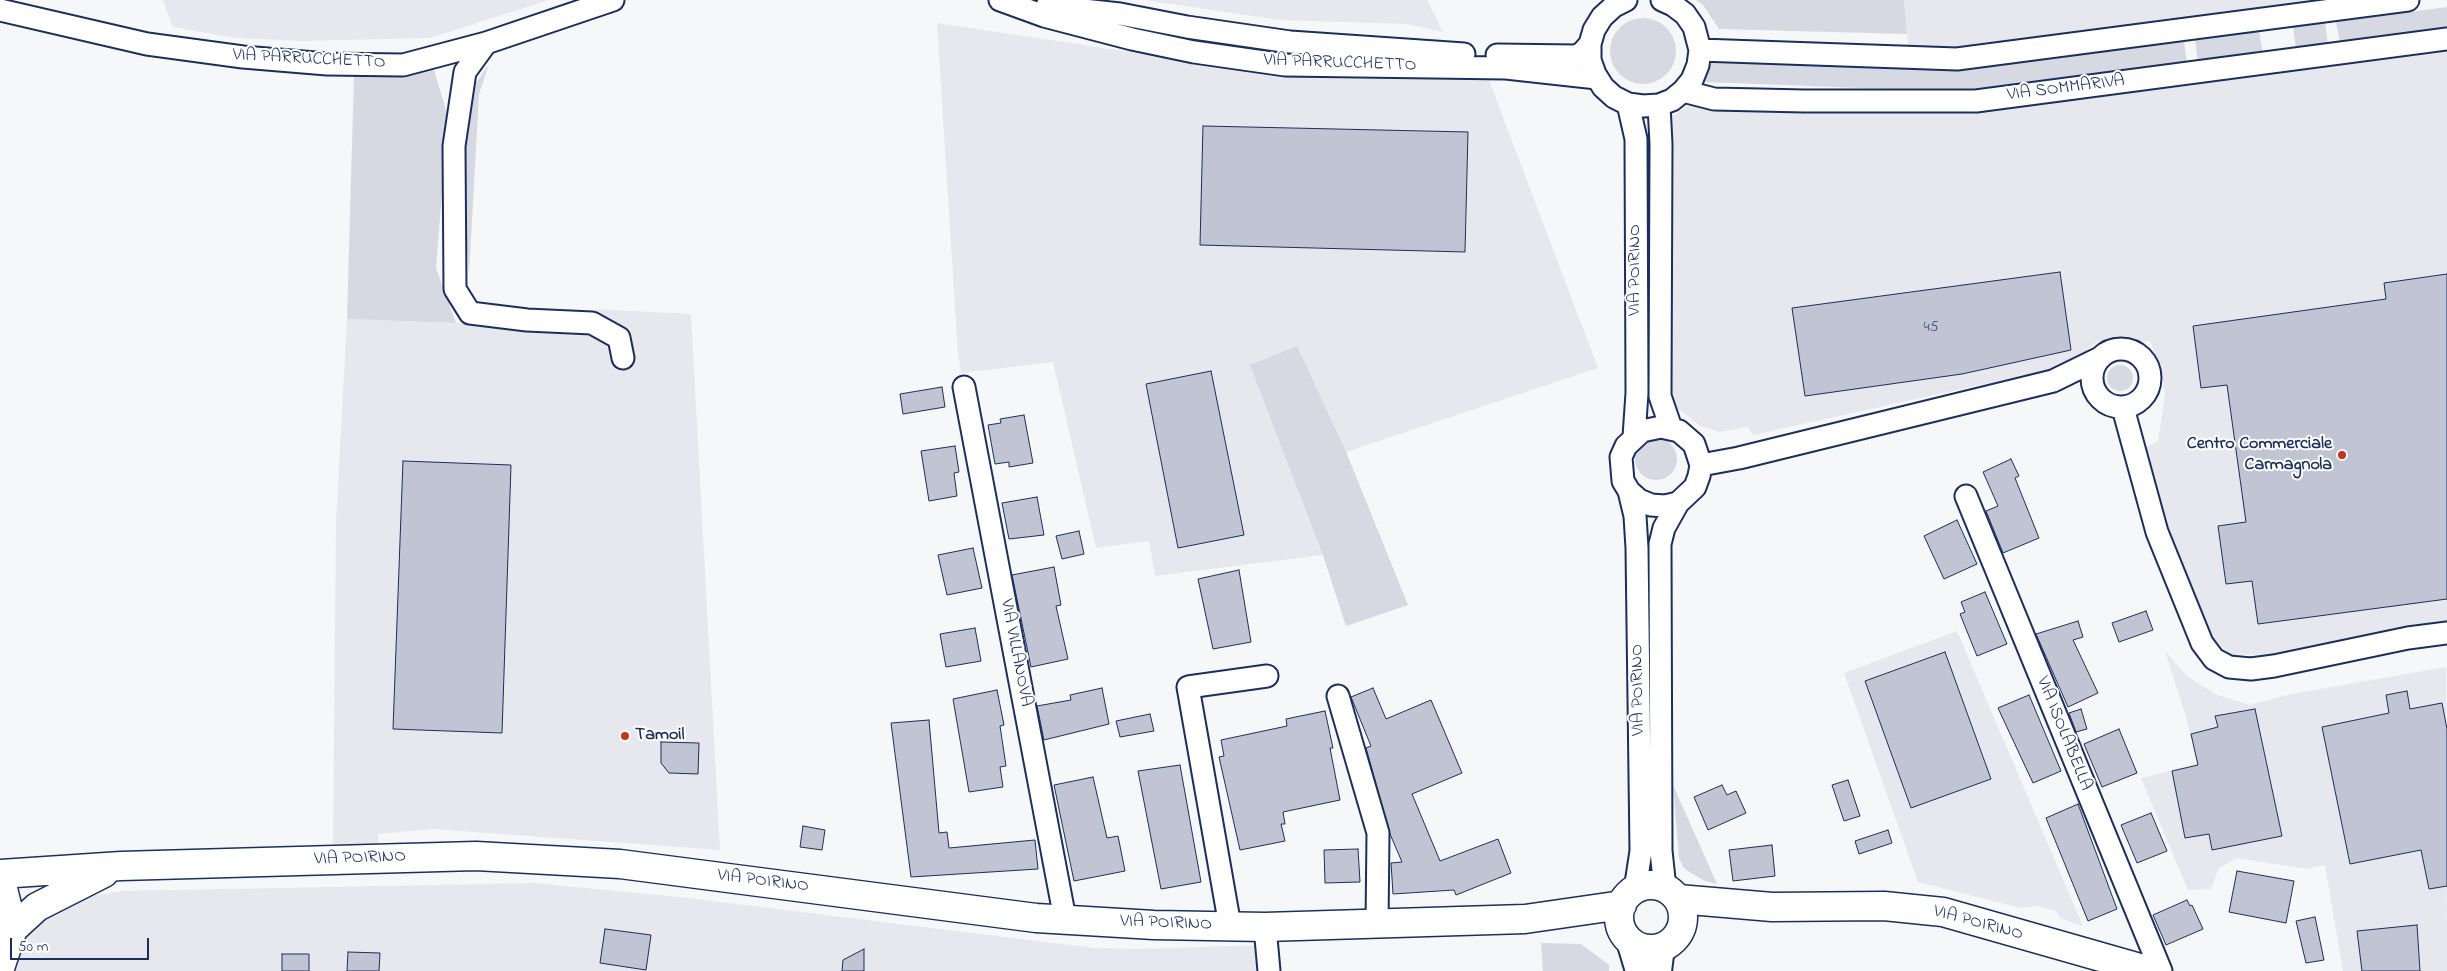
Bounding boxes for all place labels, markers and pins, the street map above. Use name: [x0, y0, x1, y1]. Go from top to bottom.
place label: Centro Commerciale Carmagnola: [2187, 434, 2332, 476]
marker: Centro Commerciale Carmagnola: [2336, 449, 2348, 461]
place label: Tamoil: [635, 725, 685, 747]
marker: Tamoil: [619, 730, 631, 742]

